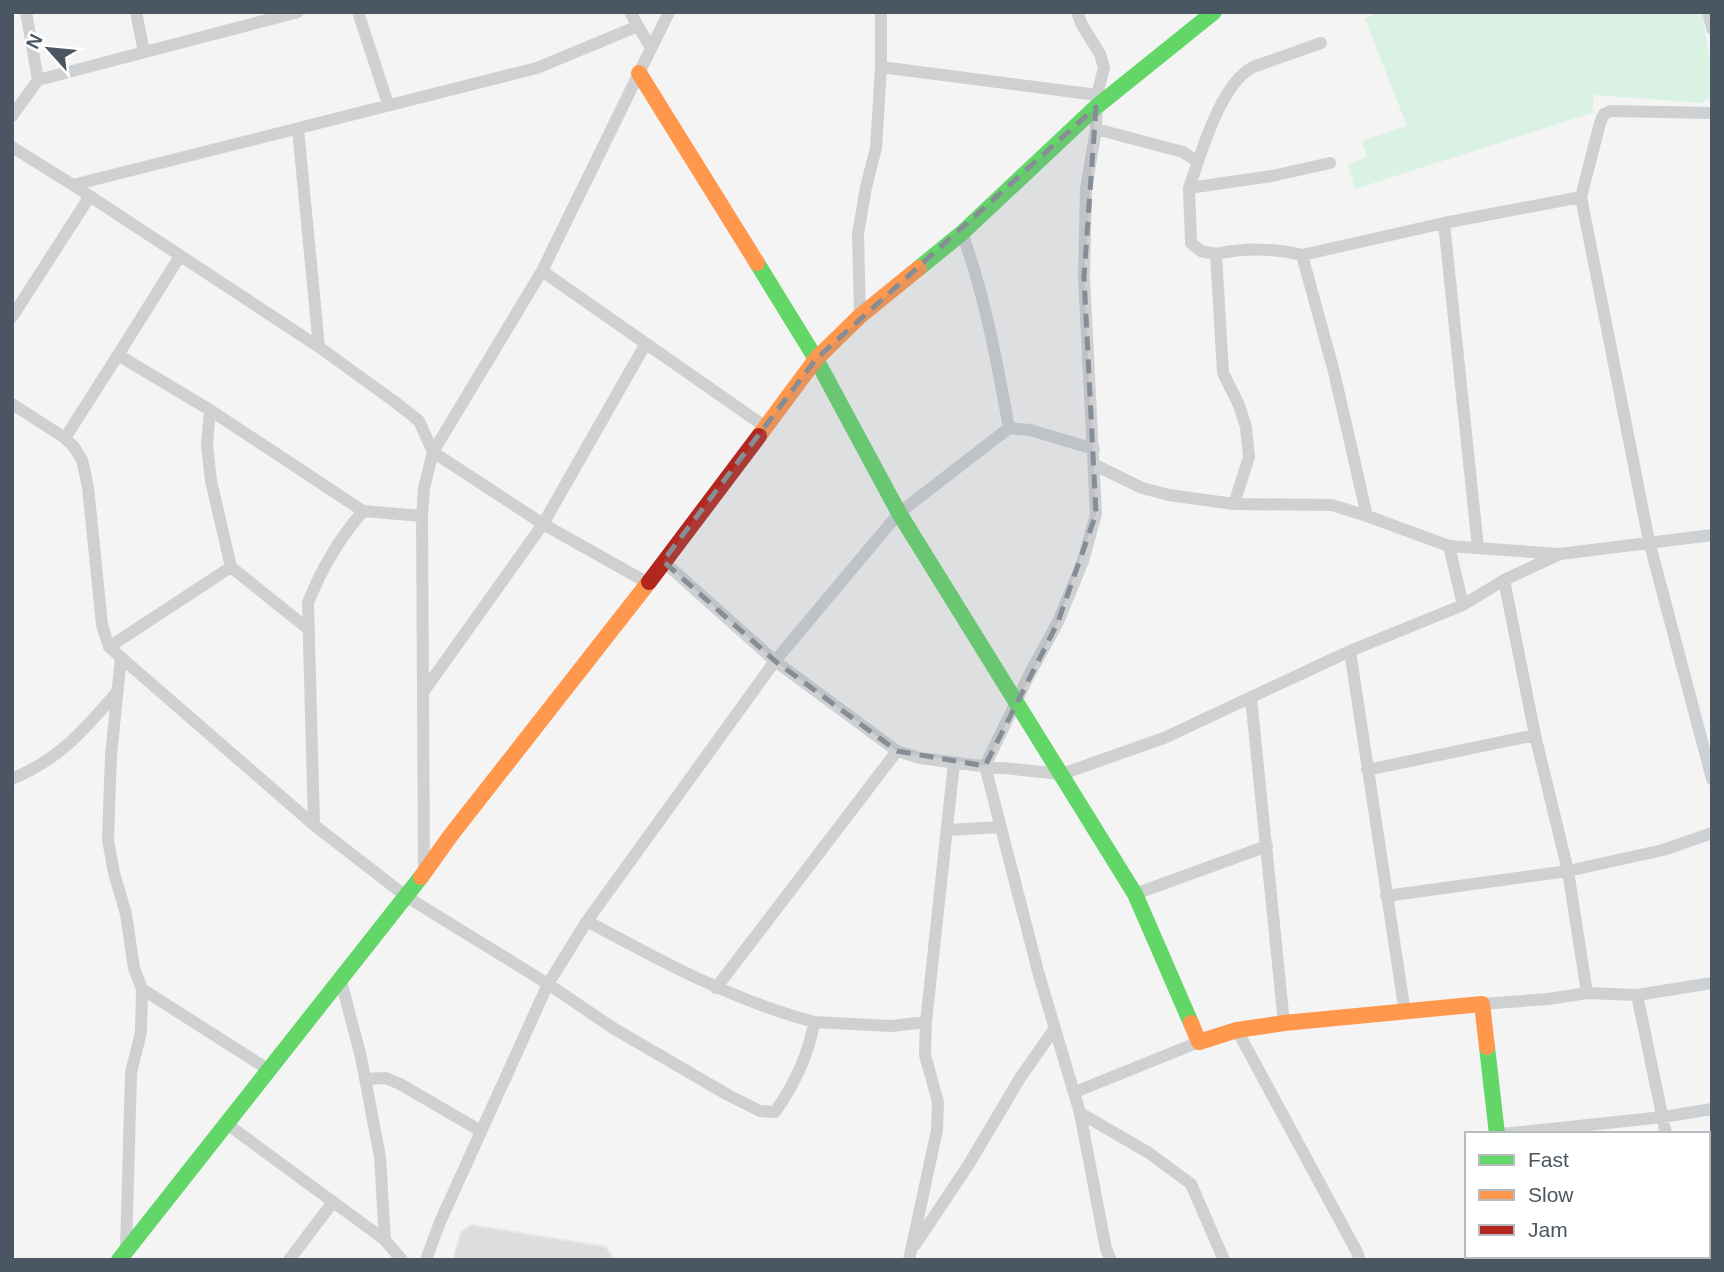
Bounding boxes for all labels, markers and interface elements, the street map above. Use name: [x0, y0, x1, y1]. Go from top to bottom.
north arrow: [14, 14, 84, 84]
text: N: [22, 31, 47, 52]
legend: [1465, 1132, 1710, 1258]
text: Fast: [1528, 1148, 1569, 1171]
text: Slow: [1528, 1183, 1574, 1206]
text: Jam: [1528, 1218, 1568, 1241]

